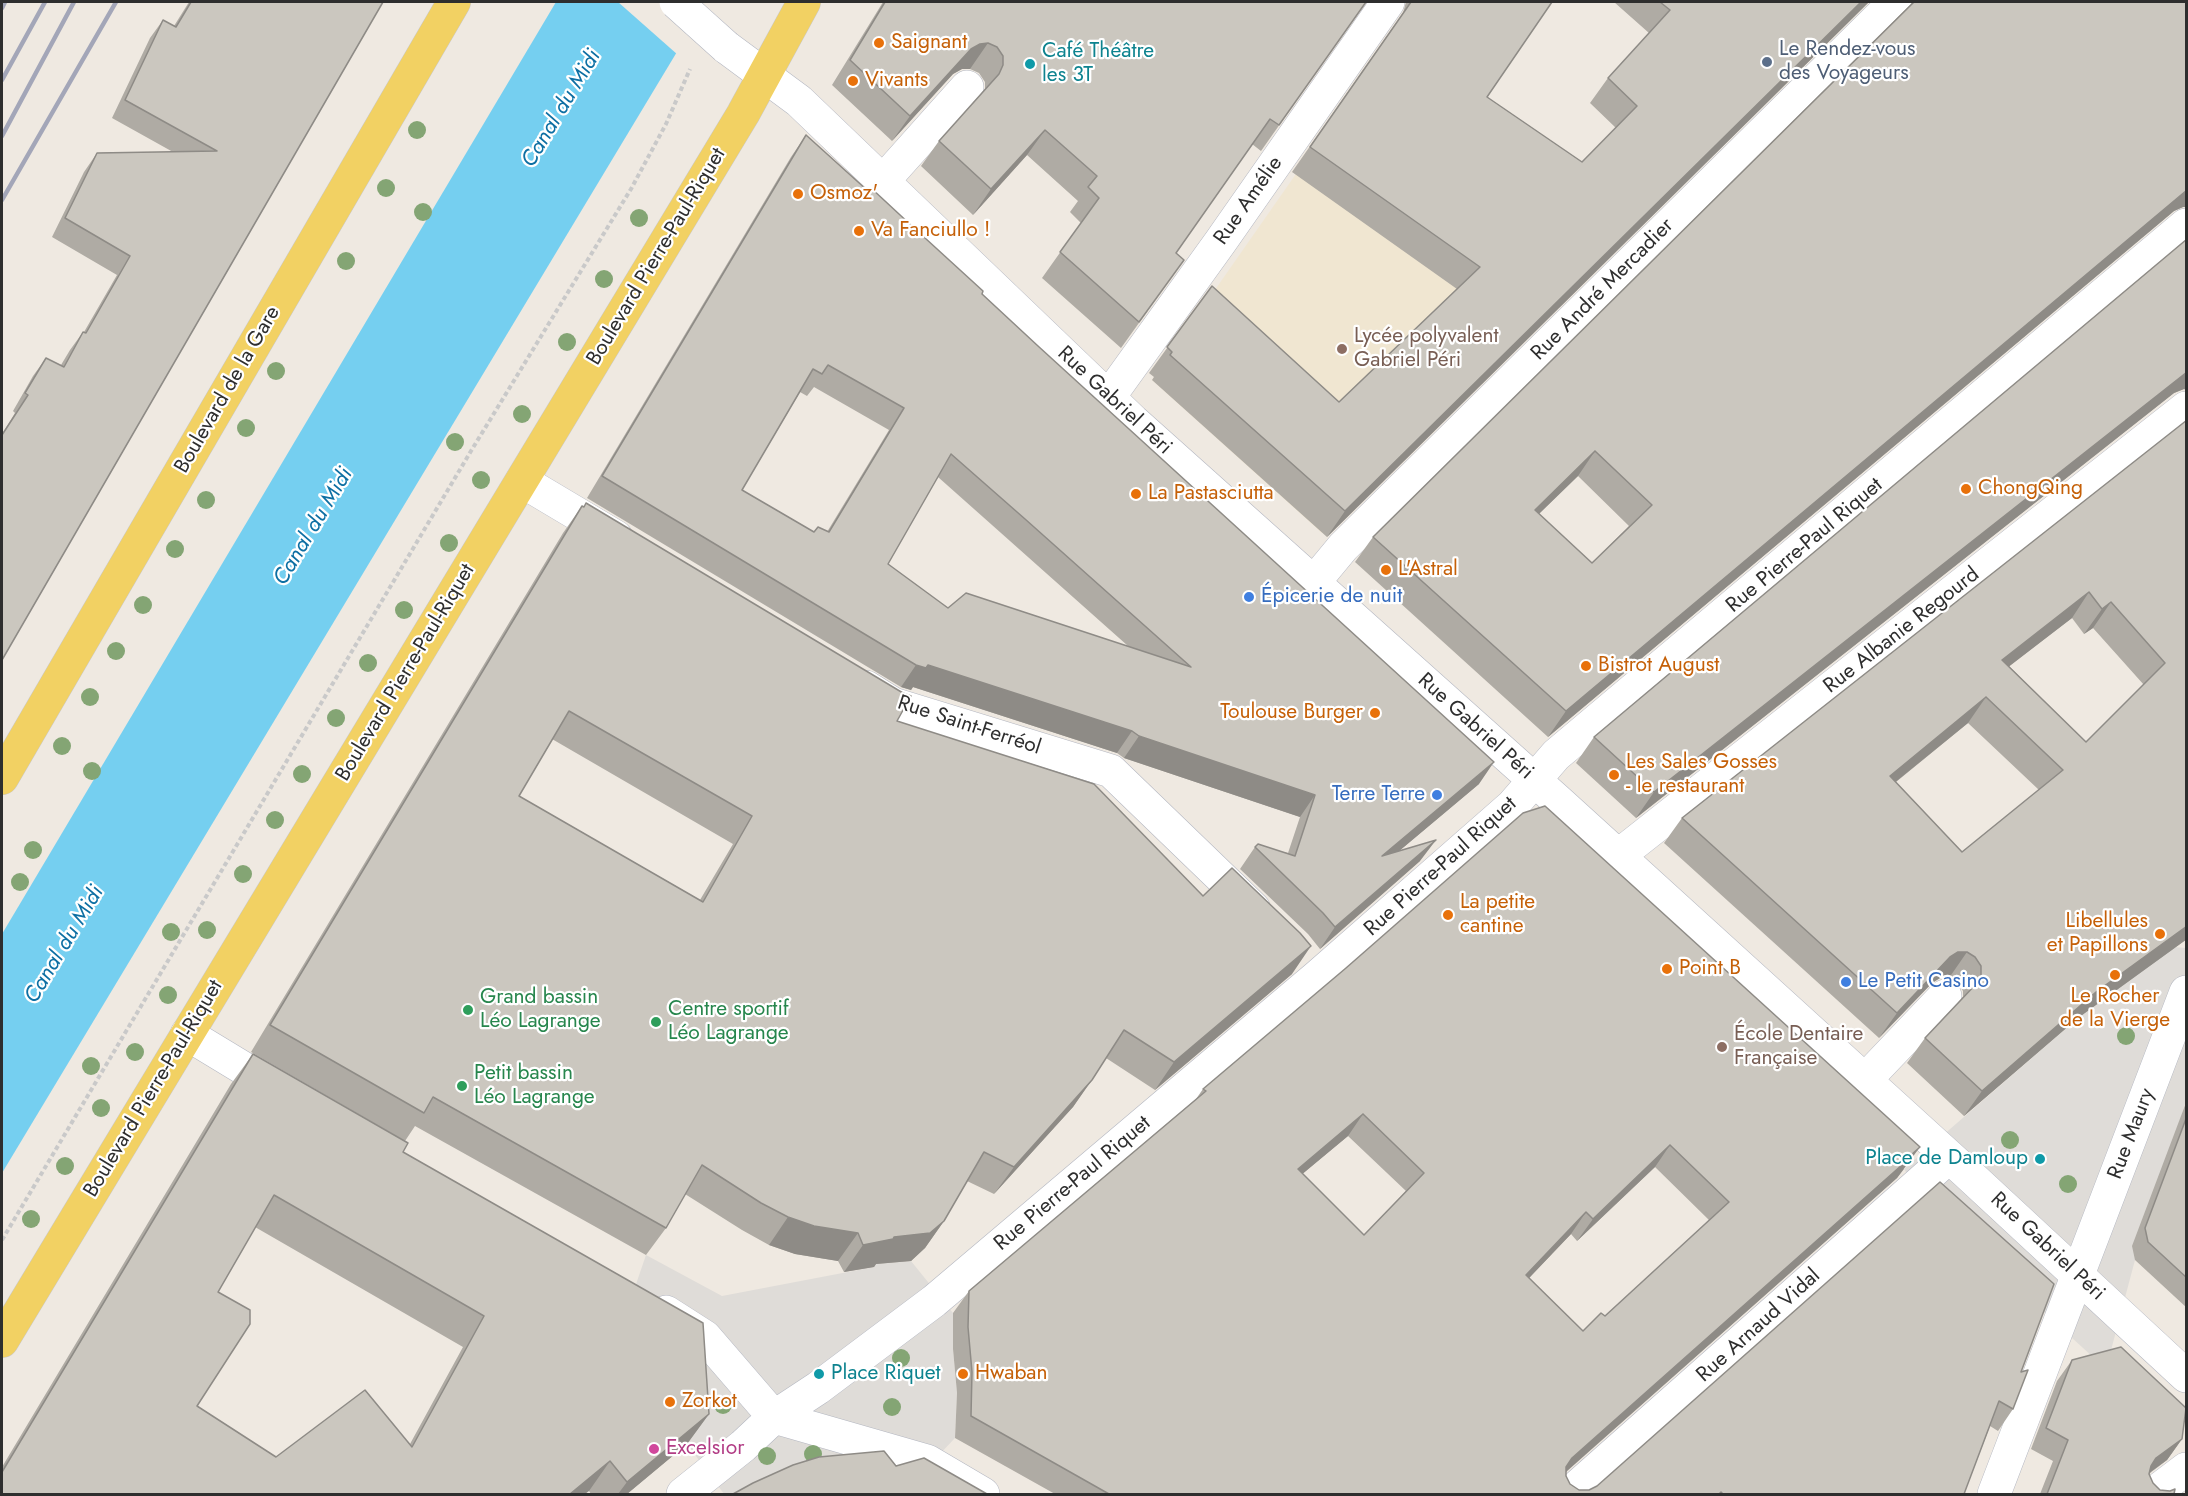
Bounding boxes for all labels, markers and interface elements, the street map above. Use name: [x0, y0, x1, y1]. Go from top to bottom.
place label: Saignant: [891, 30, 967, 56]
marker: Saignant: [872, 36, 886, 50]
place label: Le Rendez-vous des Voyageurs: [1779, 37, 1916, 87]
place label: Café Théâtre les 3T: [1042, 39, 1154, 89]
water label: Canal du Midi: [517, 46, 607, 172]
marker: Le Rendez-vous des Voyageurs: [1760, 55, 1774, 69]
marker: Café Théâtre les 3T: [1023, 57, 1037, 71]
place label: Vivants: [865, 68, 928, 94]
marker: Vivants: [846, 74, 860, 88]
street label: Boulevard Pierre-Paul-Riquet: [582, 144, 732, 370]
street label: Rue Amélie: [1209, 152, 1289, 250]
place label: Osmoz': [810, 181, 878, 207]
marker: Osmoz': [791, 187, 805, 201]
street label: Rue André Mercadier: [1527, 214, 1679, 366]
place label: Va Fanciullo !: [871, 218, 990, 244]
marker: Va Fanciullo !: [852, 224, 866, 238]
street label: Boulevard de la Gare: [170, 302, 286, 478]
place label: Lycée polyvalent Gabriel Péri: [1354, 324, 1498, 374]
street label: Rue Gabriel Péri: [1052, 342, 1176, 460]
marker: Lycée polyvalent Gabriel Péri: [1335, 342, 1349, 356]
water label: Canal du Midi: [269, 464, 359, 590]
street label: Rue Pierre-Paul Riquet: [1722, 473, 1888, 619]
place label: ChongQing: [1978, 476, 2083, 502]
place label: La Pastasciutta: [1148, 481, 1274, 507]
marker: ChongQing: [1959, 482, 1973, 496]
marker: La Pastasciutta: [1129, 487, 1143, 501]
place label: L'Astral: [1398, 557, 1458, 583]
street label: Boulevard Pierre-Paul-Riquet: [331, 560, 481, 786]
street label: Rue Albanie Regourd: [1819, 562, 1985, 700]
marker: L'Astral: [1379, 563, 1393, 577]
place label: Épicerie de nuit: [1261, 584, 1402, 610]
marker: Épicerie de nuit: [1242, 590, 1256, 604]
place label: Bistrot August: [1598, 653, 1719, 679]
marker: Bistrot August: [1579, 659, 1593, 673]
street label: Rue Gabriel Péri: [1412, 668, 1538, 786]
street label: Rue Saint-Ferréol: [894, 691, 1044, 761]
place label: Toulouse Burger: [1220, 700, 1363, 726]
marker: Toulouse Burger: [1368, 706, 1382, 720]
place label: Les Sales Gosses - le restaurant: [1626, 750, 1777, 800]
marker: Les Sales Gosses - le restaurant: [1607, 768, 1621, 782]
place label: Terre Terre: [1332, 782, 1425, 808]
marker: Terre Terre: [1430, 788, 1444, 802]
street label: Rue Pierre-Paul Riquet: [1360, 792, 1522, 942]
water label: Canal du Midi: [20, 882, 110, 1008]
place label: La petite cantine: [1460, 890, 1535, 940]
marker: La petite cantine: [1441, 908, 1455, 922]
place label: Libellules et Papillons: [2047, 909, 2148, 959]
marker: Libellules et Papillons: [2153, 927, 2167, 941]
place label: Point B: [1679, 956, 1741, 982]
marker: Point B: [1660, 962, 1674, 976]
marker: Le Rocher de la Vierge: [2108, 968, 2122, 982]
place label: Le Petit Casino: [1858, 969, 1989, 995]
marker: Le Petit Casino: [1839, 975, 1853, 989]
street label: Boulevard Pierre-Paul-Riquet: [79, 976, 229, 1202]
place label: Le Rocher de la Vierge: [2060, 984, 2170, 1034]
place label: Grand bassin Léo Lagrange: [480, 985, 601, 1035]
place label: Centre sportif Léo Lagrange: [668, 997, 789, 1047]
marker: Grand bassin Léo Lagrange: [461, 1003, 475, 1017]
marker: Centre sportif Léo Lagrange: [649, 1015, 663, 1029]
place label: École Dentaire Française: [1734, 1022, 1863, 1072]
marker: École Dentaire Française: [1715, 1040, 1729, 1054]
place label: Petit bassin Léo Lagrange: [474, 1061, 595, 1111]
marker: Petit bassin Léo Lagrange: [455, 1079, 469, 1093]
street label: Rue Maury: [2103, 1085, 2161, 1183]
street label: Rue Pierre-Paul Riquet: [990, 1111, 1156, 1257]
place label: Place de Damloup: [1865, 1146, 2028, 1172]
marker: Place de Damloup: [2033, 1152, 2047, 1166]
street label: Rue Gabriel Péri: [1985, 1188, 2109, 1306]
street label: Rue Arnaud Vidal: [1692, 1264, 1826, 1388]
place label: Place Riquet: [831, 1361, 941, 1387]
place label: Hwaban: [975, 1361, 1047, 1387]
marker: Place Riquet: [812, 1367, 826, 1381]
marker: Hwaban: [956, 1367, 970, 1381]
place label: Zorkot: [682, 1389, 737, 1415]
marker: Zorkot: [663, 1395, 677, 1409]
place label: Excelsior: [666, 1436, 744, 1462]
marker: Excelsior: [647, 1442, 661, 1456]

